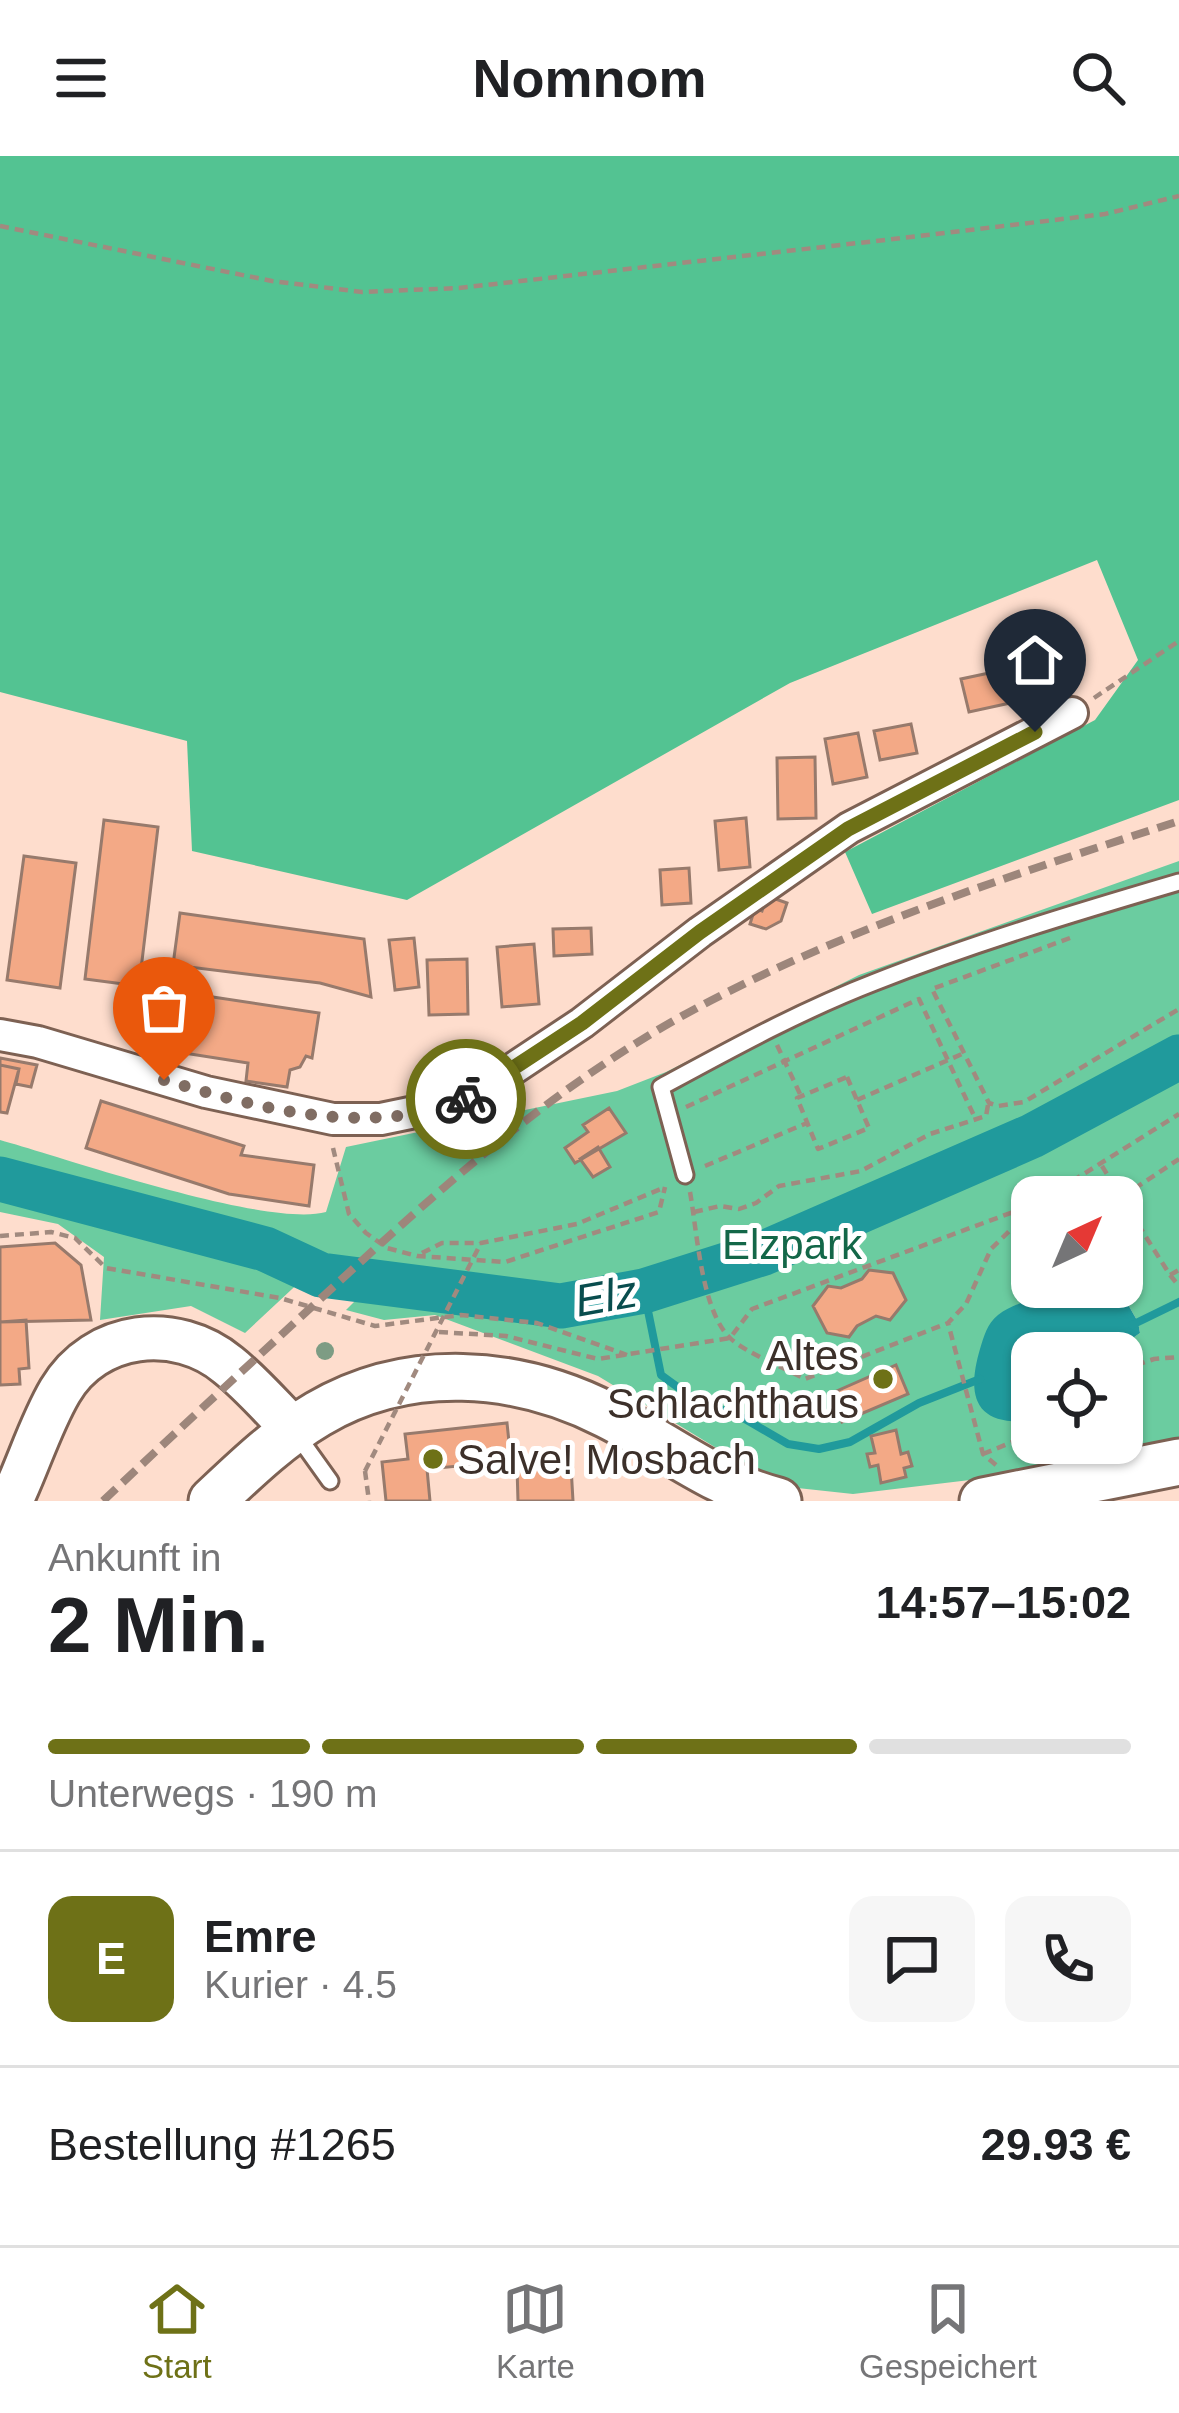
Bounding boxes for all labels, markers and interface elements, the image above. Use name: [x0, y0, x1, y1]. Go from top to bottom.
icon: menu: [48, 45, 114, 111]
icon: search: [1065, 45, 1131, 111]
text: Nomnom: [473, 48, 706, 108]
pin: [984, 609, 1086, 732]
icon: home: [1002, 627, 1068, 693]
pin: [113, 957, 215, 1080]
icon: bag: [131, 975, 197, 1041]
courier: [406, 1039, 526, 1159]
icon: bike: [433, 1066, 499, 1132]
north arrow: [1011, 1176, 1143, 1308]
map controls: [1011, 1176, 1143, 1464]
park label: Elzpark: [722, 1221, 863, 1268]
water label: Elz: [571, 1265, 641, 1327]
place label: Altes Schlachthaus: [607, 1332, 859, 1427]
button: locate: [1011, 1332, 1143, 1464]
marker: Altes Schlachthaus: [870, 1366, 896, 1392]
place label: Salve! Mosbach: [457, 1436, 756, 1483]
marker: Salve! Mosbach: [420, 1446, 446, 1472]
text: Ankunft in: [48, 1536, 221, 1579]
text: 14:57–15:02: [876, 1577, 1131, 1628]
text: 2 Min.: [48, 1581, 269, 1669]
text: Unterwegs · 190 m: [48, 1772, 377, 1815]
button: chat: [849, 1896, 975, 2022]
button: phone: [1005, 1896, 1131, 2022]
text: Emre: [204, 1911, 317, 1962]
text: E: [96, 1933, 126, 1984]
text: Kurier · 4.5: [204, 1963, 397, 2006]
text: Bestellung #1265: [48, 2119, 396, 2170]
text: 29.93 €: [981, 2119, 1131, 2170]
tab: Start: [142, 2276, 212, 2386]
tab: Karte: [496, 2276, 575, 2386]
tab: Gespeichert: [859, 2276, 1037, 2386]

